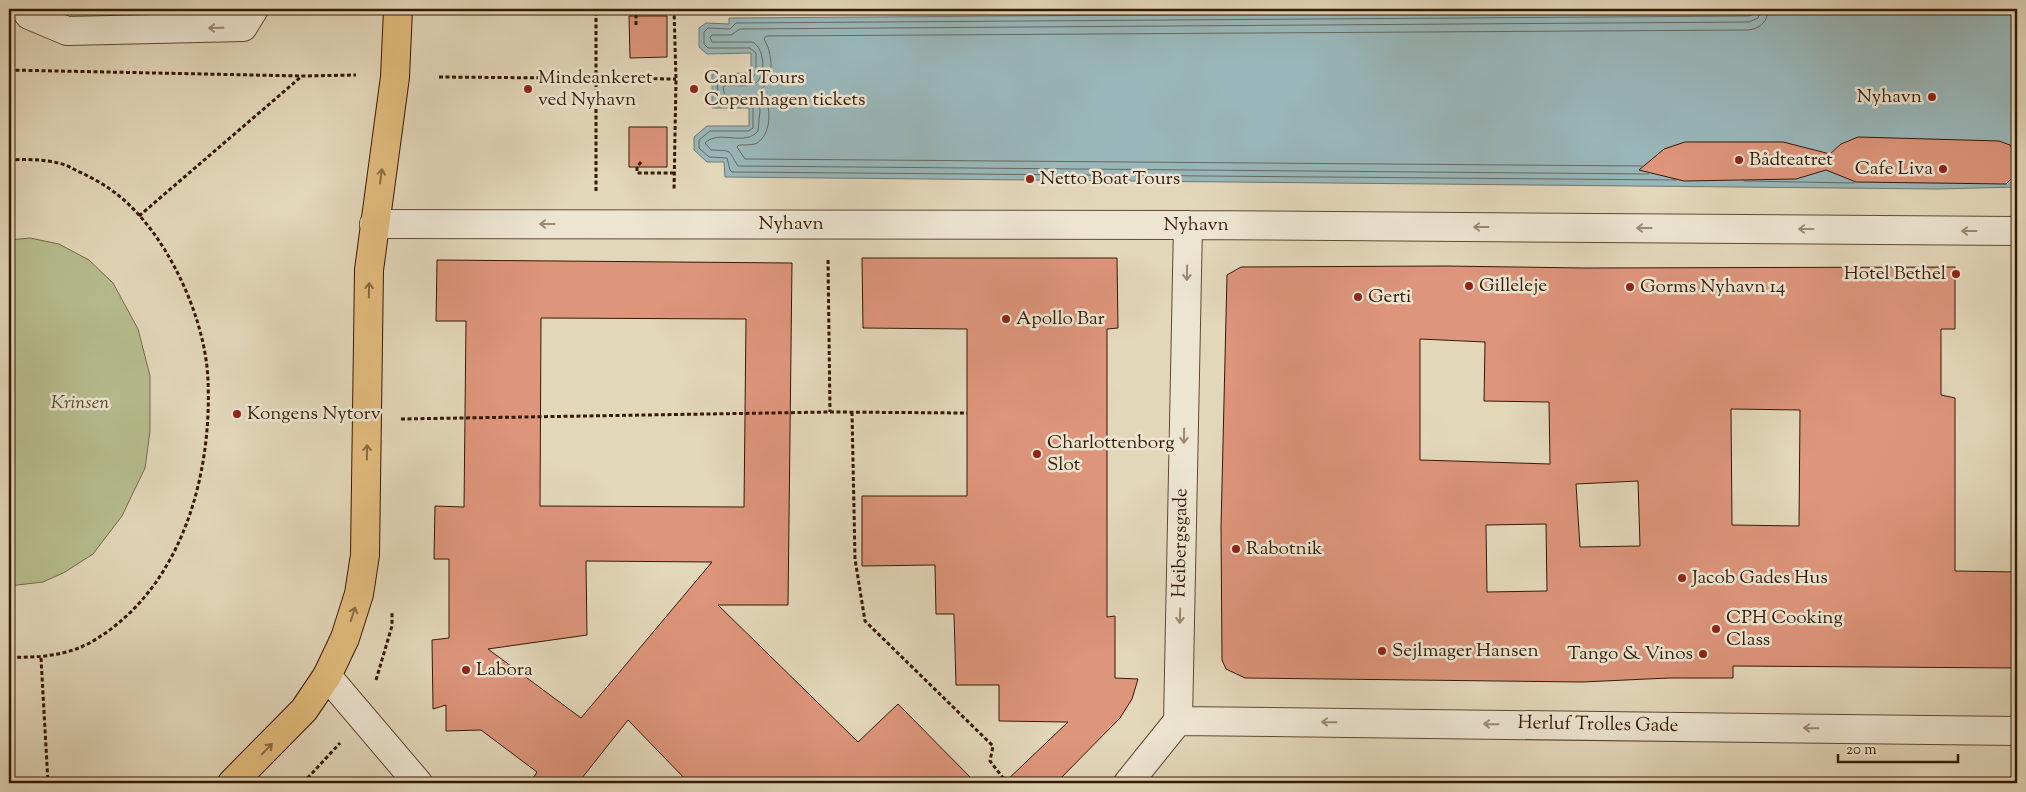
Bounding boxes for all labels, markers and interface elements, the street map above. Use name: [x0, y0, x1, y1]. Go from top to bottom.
one-way arrow: [208, 23, 224, 33]
place label: Mindeankeret ved Nyhavn: [538, 65, 653, 114]
place label: Canal Tours Copenhagen tickets: [704, 65, 866, 114]
marker: Mindeankeret ved Nyhavn: [522, 83, 534, 95]
marker: Canal Tours Copenhagen tickets: [688, 83, 700, 95]
place label: Nyhavn: [1857, 84, 1922, 111]
marker: Nyhavn: [1926, 91, 1938, 103]
place label: Bådteatret: [1749, 147, 1833, 174]
marker: Bådteatret: [1733, 154, 1745, 166]
place label: Cafe Liva: [1855, 156, 1933, 183]
marker: Cafe Liva: [1937, 163, 1949, 175]
place label: Netto Boat Tours: [1040, 166, 1180, 193]
one-way arrow: [376, 168, 386, 184]
marker: Netto Boat Tours: [1024, 173, 1036, 185]
street label: Nyhavn: [758, 211, 824, 238]
street label: Nyhavn: [1163, 212, 1229, 239]
one-way arrow: [539, 219, 556, 229]
one-way arrow: [1473, 222, 1490, 232]
one-way arrow: [1636, 223, 1652, 233]
one-way arrow: [1798, 224, 1814, 234]
one-way arrow: [1961, 226, 1977, 236]
place label: Hotel Bethel: [1844, 261, 1946, 288]
one-way arrow: [1182, 265, 1192, 281]
marker: Hotel Bethel: [1950, 268, 1962, 280]
place label: Gilleleje: [1479, 273, 1547, 300]
place label: Gorms Nyhavn 14: [1640, 274, 1786, 301]
marker: Gilleleje: [1463, 280, 1475, 292]
marker: Gorms Nyhavn 14: [1624, 281, 1636, 293]
one-way arrow: [364, 282, 374, 298]
place label: Gerti: [1368, 284, 1411, 311]
marker: Gerti: [1352, 291, 1364, 303]
place label: Apollo Bar: [1016, 306, 1105, 333]
marker: Apollo Bar: [1000, 313, 1012, 325]
park label: Krinsen: [51, 390, 109, 417]
place label: Kongens Nytorv: [247, 401, 381, 428]
marker: Kongens Nytorv: [231, 408, 243, 420]
one-way arrow: [1179, 428, 1188, 444]
place label: Charlottenborg Slot: [1047, 430, 1175, 479]
one-way arrow: [362, 445, 372, 461]
marker: Charlottenborg Slot: [1031, 448, 1043, 460]
street label: Heibergsgade: [1167, 488, 1195, 598]
place label: Rabotnik: [1246, 536, 1323, 563]
marker: Rabotnik: [1230, 543, 1242, 555]
place label: Jacob Gades Hus: [1691, 565, 1828, 592]
marker: Jacob Gades Hus: [1676, 572, 1688, 584]
place label: CPH Cooking Class: [1726, 605, 1843, 654]
one-way arrow: [349, 606, 358, 622]
one-way arrow: [1175, 608, 1185, 624]
marker: CPH Cooking Class: [1710, 623, 1722, 635]
place label: Sejlmager Hansen: [1392, 638, 1539, 665]
place label: Tango & Vinos: [1567, 641, 1693, 668]
marker: Sejlmager Hansen: [1376, 645, 1388, 657]
marker: Tango & Vinos: [1697, 648, 1709, 660]
place label: Labora: [476, 657, 533, 684]
marker: Labora: [460, 664, 472, 676]
street label: Herluf Trolles Gade: [1517, 710, 1679, 740]
one-way arrow: [1321, 717, 1337, 727]
one-way arrow: [1483, 719, 1500, 729]
one-way arrow: [1803, 723, 1820, 733]
scale bar: [1838, 732, 1958, 764]
text: 20 m: [1846, 740, 1877, 761]
one-way arrow: [260, 743, 272, 755]

